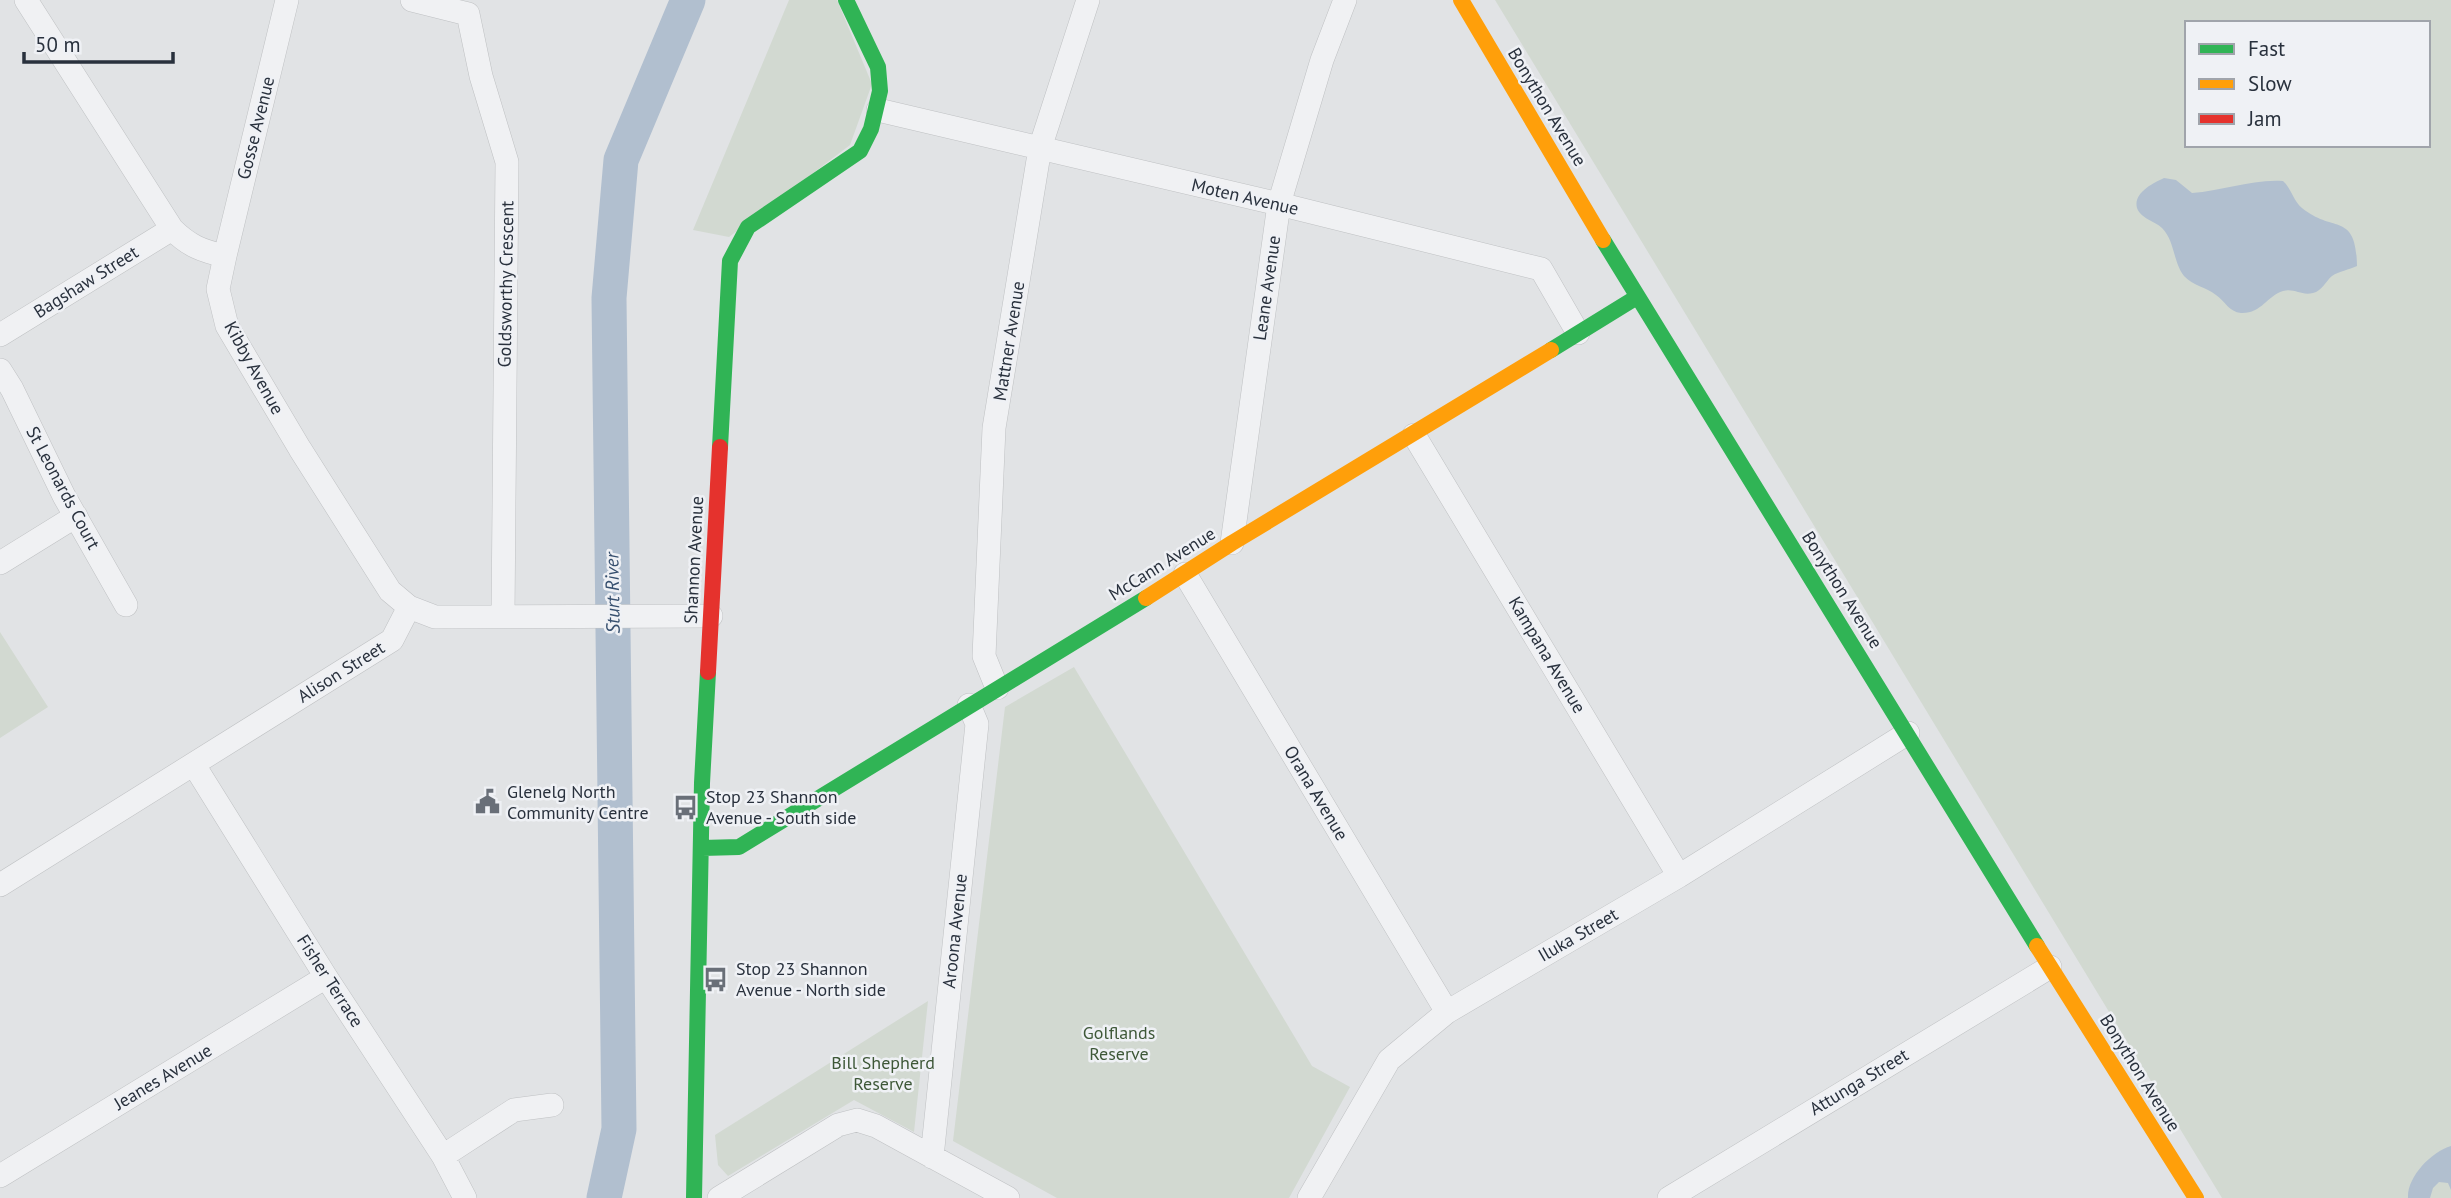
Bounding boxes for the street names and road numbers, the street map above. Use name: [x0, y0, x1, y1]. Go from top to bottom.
street label: Bonython Avenue: [1503, 43, 1592, 170]
street label: Gosse Avenue: [232, 74, 279, 182]
street label: Moten Avenue: [1189, 173, 1301, 220]
street label: Goldsworthy Crescent: [493, 200, 518, 367]
street label: Leane Avenue: [1248, 234, 1285, 342]
street label: Bagshaw Street: [29, 240, 142, 323]
street label: Mattner Avenue: [988, 279, 1029, 402]
street label: Kibby Avenue: [219, 317, 290, 418]
street label: St Leonards Court: [21, 422, 106, 553]
street label: Shannon Avenue: [679, 495, 708, 624]
street label: McCann Avenue: [1104, 522, 1219, 605]
street label: Bonython Avenue: [1797, 527, 1888, 653]
street label: Kampana Avenue: [1504, 592, 1591, 717]
street label: Alison Street: [293, 636, 389, 707]
street label: Orana Avenue: [1279, 741, 1354, 844]
street label: Aroona Avenue: [937, 872, 972, 989]
street label: Iluka Street: [1534, 902, 1622, 967]
street label: Fisher Terrace: [292, 930, 369, 1031]
street label: Bonython Avenue: [2095, 1010, 2186, 1136]
street label: Jeanes Avenue: [109, 1038, 216, 1115]
street label: Attunga Street: [1805, 1043, 1912, 1120]

